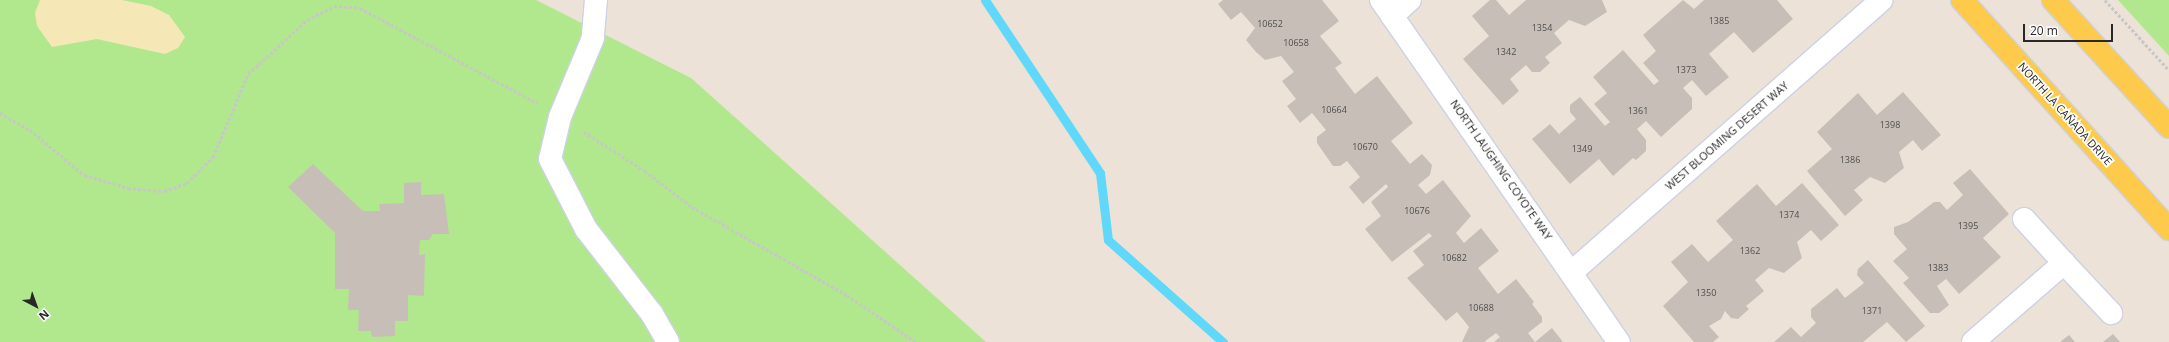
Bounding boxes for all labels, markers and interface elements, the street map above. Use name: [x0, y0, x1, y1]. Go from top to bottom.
house number: 1385: [1709, 16, 1729, 26]
scale bar: [2025, 16, 2115, 42]
house number: 10652: [1257, 19, 1283, 29]
text: 20 m: [2030, 22, 2058, 39]
house number: 1354: [1532, 23, 1552, 33]
house number: 10658: [1283, 38, 1309, 48]
house number: 1342: [1496, 47, 1516, 57]
street label: NORTH LA CAÑADA DRIVE: [2015, 60, 2115, 168]
house number: 1373: [1676, 65, 1696, 75]
street label: WEST BLOOMING DESERT WAY: [1663, 79, 1791, 193]
street label: NORTH LAUGHING COYOTE WAY: [1447, 97, 1555, 243]
house number: 10664: [1321, 105, 1347, 115]
house number: 1361: [1628, 106, 1648, 116]
house number: 1398: [1880, 120, 1900, 130]
house number: 10670: [1352, 142, 1378, 152]
house number: 1349: [1572, 144, 1592, 154]
house number: 1386: [1840, 155, 1860, 165]
house number: 10676: [1404, 206, 1430, 216]
house number: 1374: [1779, 210, 1799, 220]
house number: 1395: [1958, 221, 1978, 231]
house number: 1362: [1740, 246, 1760, 256]
house number: 10682: [1441, 253, 1467, 263]
house number: 1383: [1928, 263, 1948, 273]
north arrow: [16, 286, 56, 326]
house number: 1350: [1696, 288, 1716, 298]
house number: 10688: [1468, 303, 1494, 313]
house number: 1371: [1862, 306, 1882, 316]
text: N: [36, 307, 53, 324]

